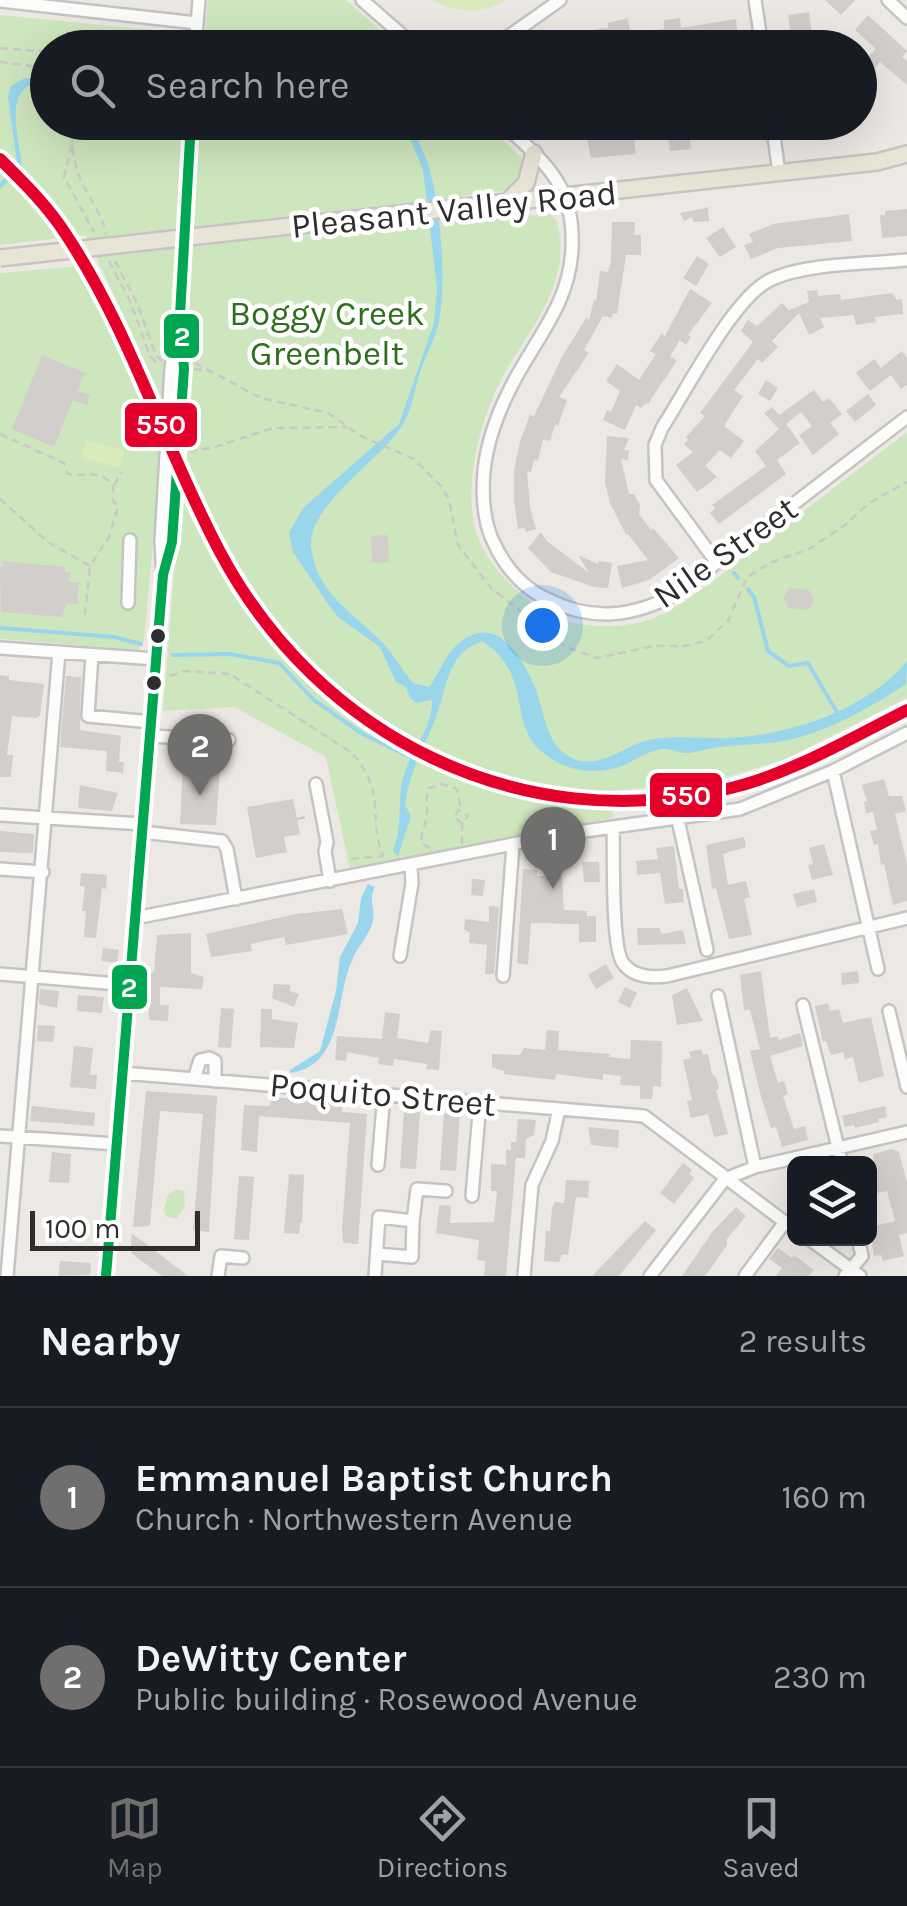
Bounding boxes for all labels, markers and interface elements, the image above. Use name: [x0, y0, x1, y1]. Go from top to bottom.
search box: [30, 30, 877, 140]
icon: search: [65, 58, 120, 113]
text: Search here: [145, 63, 349, 108]
street label: Pleasant Valley Road: [289, 172, 619, 247]
park label: Boggy Creek Greenbelt: [229, 293, 425, 374]
line badge: 2: [162, 312, 201, 360]
text: 2: [174, 320, 190, 353]
line badge: 550: [123, 401, 199, 449]
text: 550: [136, 408, 186, 441]
street label: Nile Street: [645, 488, 805, 617]
your location: [517, 600, 568, 651]
unlabelled marker: [148, 626, 168, 646]
unlabelled marker: [144, 673, 164, 693]
pin: 2: [168, 714, 232, 796]
line badge: 550: [648, 771, 724, 819]
text: 550: [661, 779, 711, 812]
pin: 1: [520, 806, 586, 889]
line badge: 2: [110, 963, 149, 1011]
text: 2: [121, 971, 137, 1004]
street label: Poquito Street: [268, 1064, 498, 1125]
map controls: [787, 1156, 877, 1246]
button: layers: [787, 1156, 877, 1246]
scale bar: [30, 1206, 200, 1250]
text: 100 m: [45, 1212, 120, 1245]
text: Nearby: [40, 1316, 180, 1366]
text: 2 results: [739, 1323, 867, 1360]
text: Emmanuel Baptist Church: [135, 1456, 613, 1501]
text: 1: [67, 1479, 78, 1516]
text: 160 m: [782, 1479, 867, 1516]
text: Church · Northwestern Avenue: [135, 1501, 573, 1538]
text: DeWitty Center: [135, 1636, 406, 1681]
text: 2: [63, 1659, 82, 1696]
text: 230 m: [773, 1659, 867, 1696]
text: Public building · Rosewood Avenue: [135, 1681, 638, 1718]
tab: Map: [107, 1791, 163, 1884]
tab: Directions: [377, 1791, 508, 1884]
tab: Saved: [722, 1791, 800, 1884]

